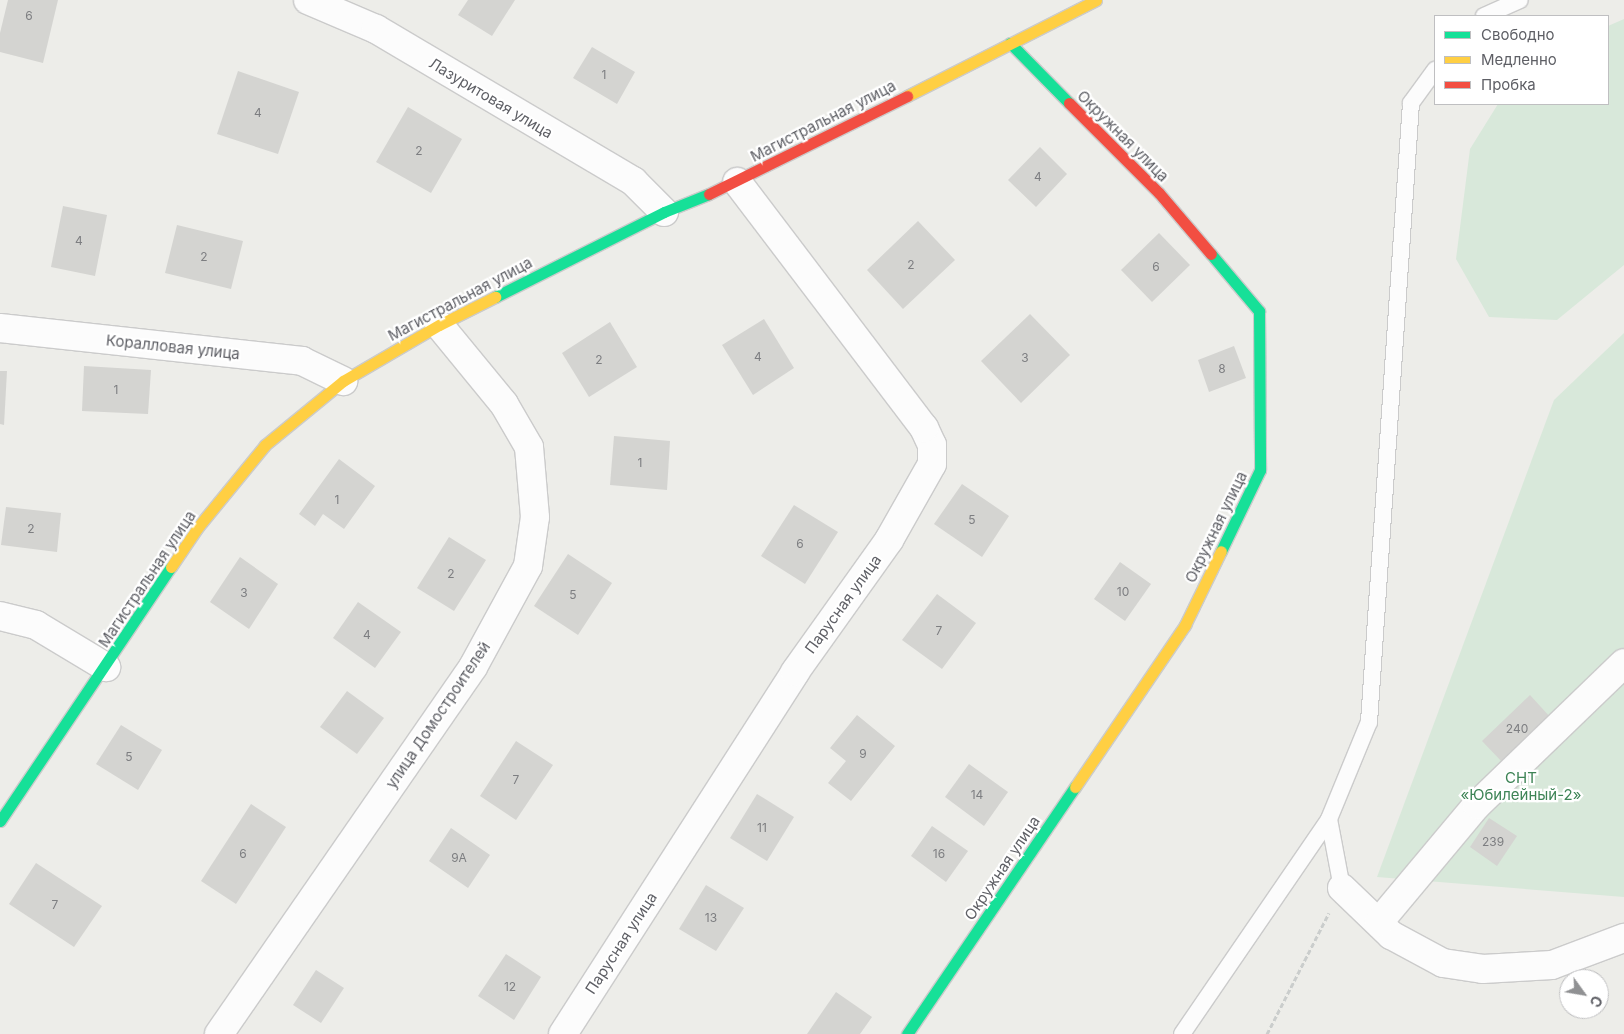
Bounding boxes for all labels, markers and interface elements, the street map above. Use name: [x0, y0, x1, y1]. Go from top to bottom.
house number: 6: [25, 9, 33, 23]
legend: [1434, 15, 1609, 105]
text: Свободно: [1481, 25, 1555, 44]
text: Медленно: [1481, 50, 1557, 69]
street label: Лазуритовая улица: [426, 54, 556, 142]
house number: 1: [602, 68, 606, 82]
text: Пробка: [1481, 75, 1536, 94]
street label: Магистральная улица: [747, 77, 899, 165]
street label: Окружная улица: [1074, 87, 1172, 185]
house number: 4: [254, 106, 262, 120]
house number: 2: [415, 144, 423, 158]
house number: 4: [1034, 170, 1042, 184]
house number: 4: [75, 234, 83, 248]
house number: 2: [200, 250, 208, 264]
street label: Магистральная улица: [385, 253, 535, 345]
house number: 2: [907, 258, 915, 272]
house number: 6: [1152, 260, 1160, 274]
street label: Коралловая улица: [105, 331, 241, 363]
house number: 4: [754, 350, 762, 364]
house number: 3: [1021, 351, 1029, 365]
house number: 2: [595, 353, 603, 367]
house number: 8: [1218, 362, 1226, 376]
house number: 1: [114, 383, 118, 397]
house number: 1: [638, 456, 642, 470]
street label: Окружная улица: [1181, 468, 1251, 586]
house number: 1: [335, 493, 339, 507]
street label: Магистральная улица: [95, 507, 199, 651]
house number: 5: [968, 513, 976, 527]
house number: 2: [27, 522, 35, 536]
house number: 6: [796, 537, 804, 551]
street label: Парусная улица: [801, 551, 885, 657]
house number: 2: [447, 567, 455, 581]
house number: 10: [1117, 585, 1129, 599]
house number: 3: [240, 586, 248, 600]
house number: 5: [569, 588, 577, 602]
house number: 7: [936, 624, 942, 638]
house number: 4: [363, 628, 371, 642]
street label: улица Домостроителей: [382, 638, 494, 792]
house number: 240: [1506, 722, 1528, 736]
house number: 9: [859, 747, 867, 761]
house number: 5: [125, 750, 133, 764]
park label: СНТ «Юбилейный-2»: [1460, 768, 1582, 803]
house number: 7: [513, 773, 519, 787]
house number: 14: [971, 788, 983, 802]
street label: Окружная улица: [961, 813, 1043, 923]
house number: 11: [757, 821, 767, 835]
house number: 239: [1482, 835, 1504, 849]
house number: 6: [239, 847, 247, 861]
house number: 16: [933, 847, 945, 861]
house number: 9А: [451, 851, 467, 865]
street label: Парусная улица: [581, 889, 661, 997]
house number: 7: [52, 898, 58, 912]
house number: 13: [705, 911, 717, 925]
north arrow: [1559, 969, 1609, 1019]
house number: 12: [504, 980, 516, 994]
text: С: [1586, 993, 1606, 1011]

